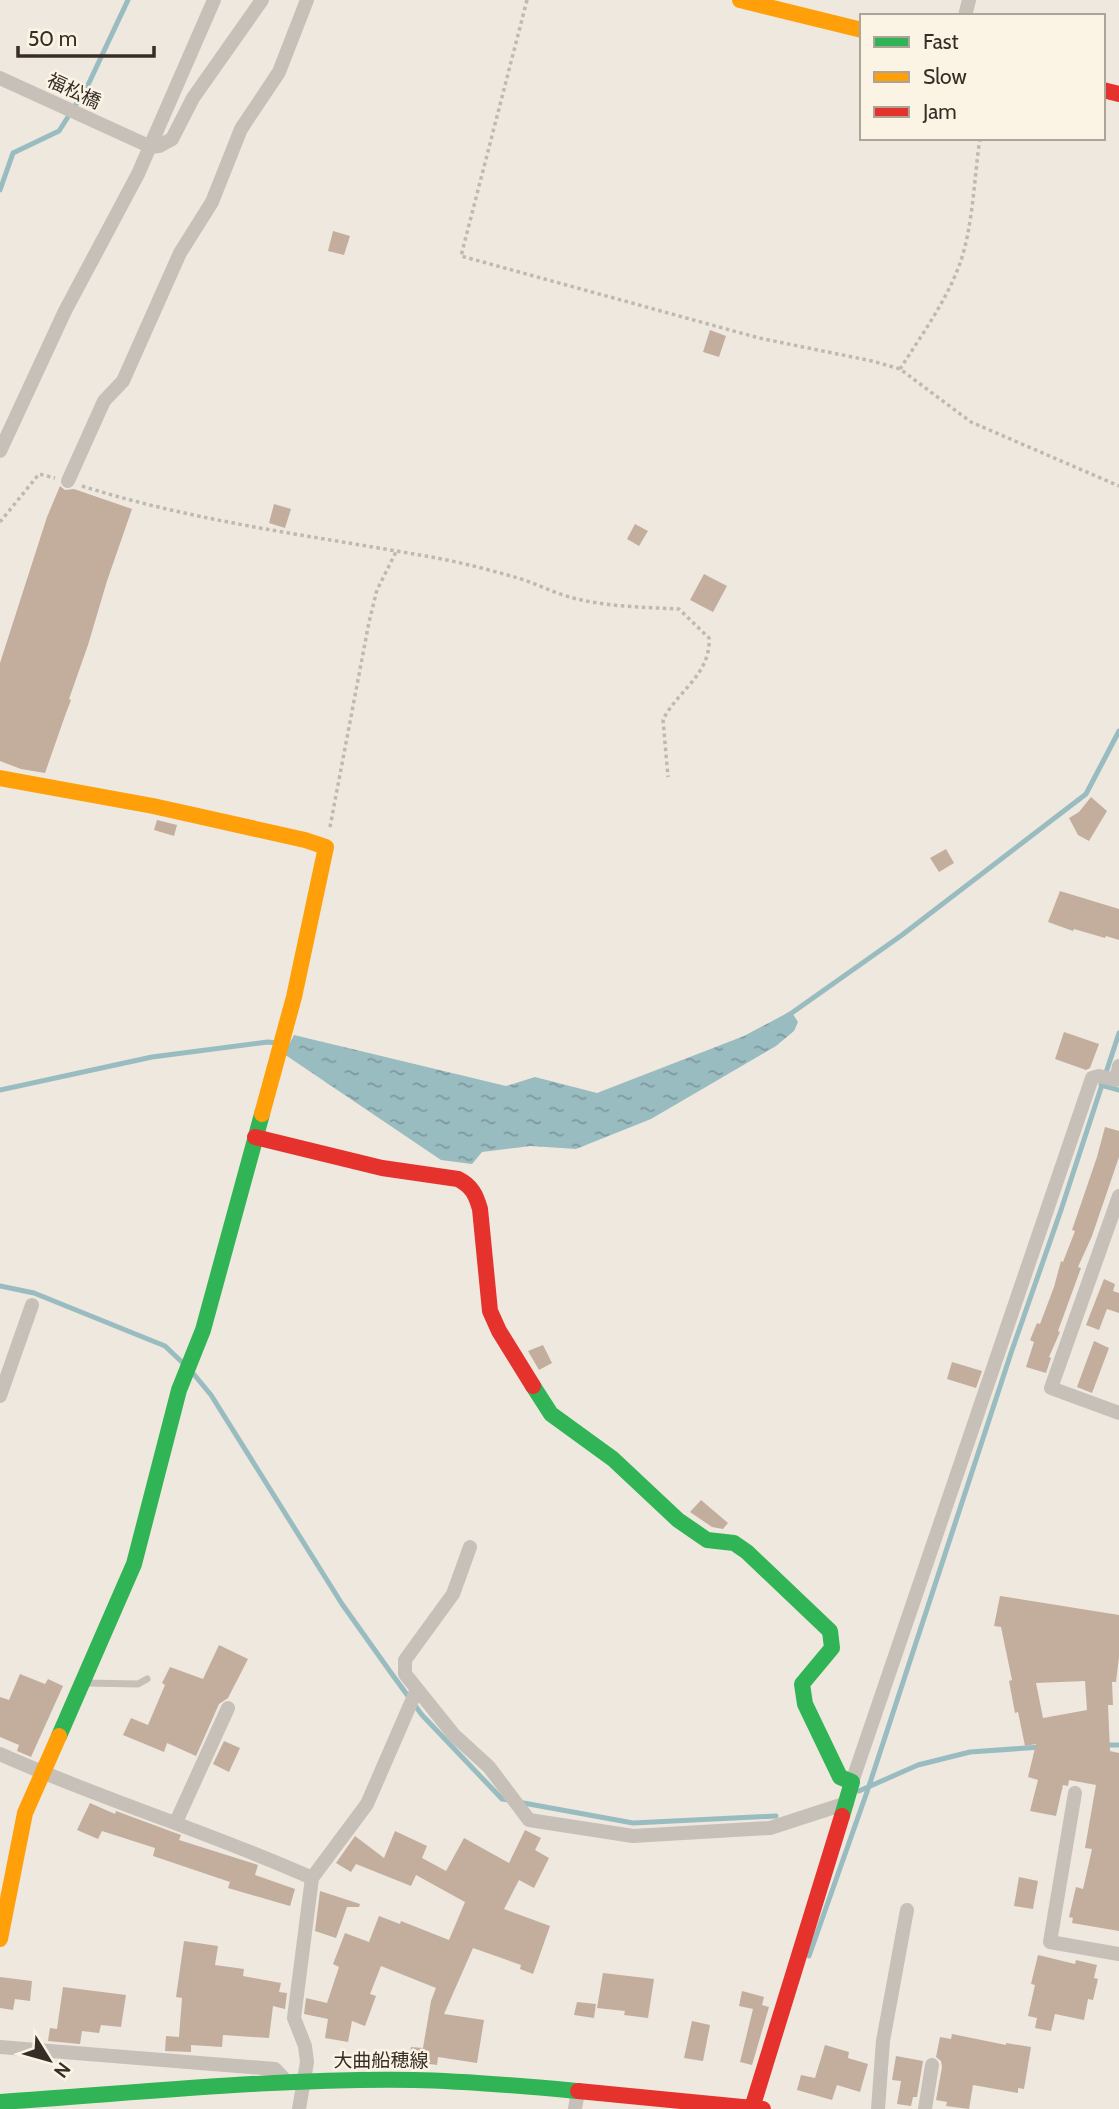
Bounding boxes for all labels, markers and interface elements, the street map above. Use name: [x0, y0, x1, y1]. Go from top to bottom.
scale bar: [18, 14, 154, 58]
legend: [860, 14, 1105, 140]
text: 50 m: [28, 26, 77, 51]
text: Fast: [923, 29, 959, 54]
text: Slow: [923, 64, 967, 89]
street label: 福松橋: [43, 69, 105, 113]
text: Jam: [922, 99, 957, 124]
north arrow: [14, 2025, 84, 2095]
street label: 大曲船穂線: [333, 2049, 429, 2072]
text: N: [49, 2058, 75, 2082]

